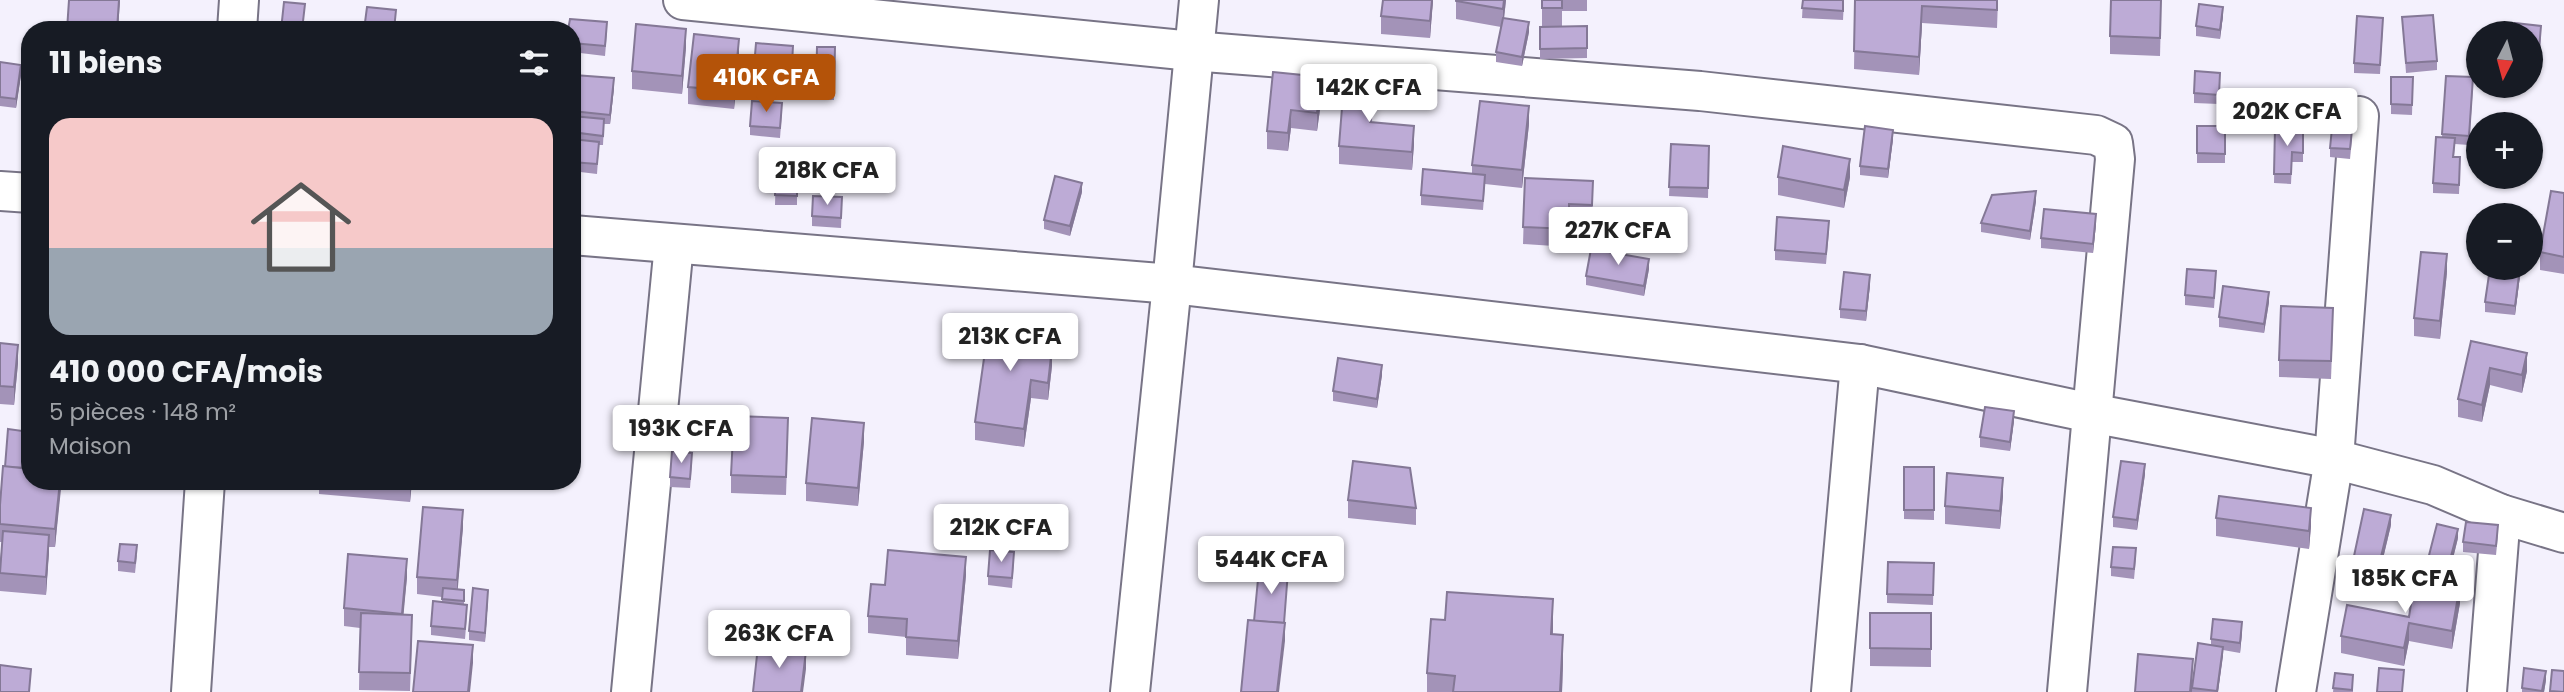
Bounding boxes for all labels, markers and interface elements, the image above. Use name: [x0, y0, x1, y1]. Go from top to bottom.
north arrow: [2466, 21, 2543, 98]
map controls: [2466, 21, 2543, 280]
text: 11 biens: [49, 41, 163, 84]
icon: filters: [515, 44, 553, 82]
pin: 410K CFA: [694, 54, 838, 114]
text: 410K CFA: [712, 61, 820, 93]
pin: 142K CFA: [1297, 64, 1441, 124]
text: 142K CFA: [1316, 71, 1422, 103]
pin: 202K CFA: [2215, 88, 2359, 148]
text: 202K CFA: [2232, 95, 2342, 127]
button: +: [2466, 112, 2543, 189]
pin: 218K CFA: [755, 148, 899, 207]
text: 218K CFA: [775, 154, 879, 186]
icon: home: [238, 164, 364, 290]
button: −: [2466, 203, 2543, 280]
pin: 227K CFA: [1546, 208, 1690, 267]
text: 227K CFA: [1565, 214, 1671, 246]
pin: 213K CFA: [938, 314, 1082, 373]
text: 213K CFA: [958, 320, 1062, 352]
text: 410 000 CFA/mois: [49, 350, 323, 393]
text: 5 pièces · 148 m²: [49, 396, 236, 428]
pin: 193K CFA: [609, 406, 753, 465]
text: 193K CFA: [629, 412, 733, 444]
text: Maison: [49, 430, 131, 462]
pin: 212K CFA: [929, 504, 1073, 564]
text: 212K CFA: [950, 511, 1052, 543]
pin: 544K CFA: [1199, 536, 1343, 596]
text: 544K CFA: [1214, 543, 1328, 575]
pin: 185K CFA: [2333, 556, 2477, 615]
text: 185K CFA: [2352, 562, 2458, 594]
pin: 263K CFA: [707, 610, 851, 670]
text: 263K CFA: [724, 617, 834, 649]

